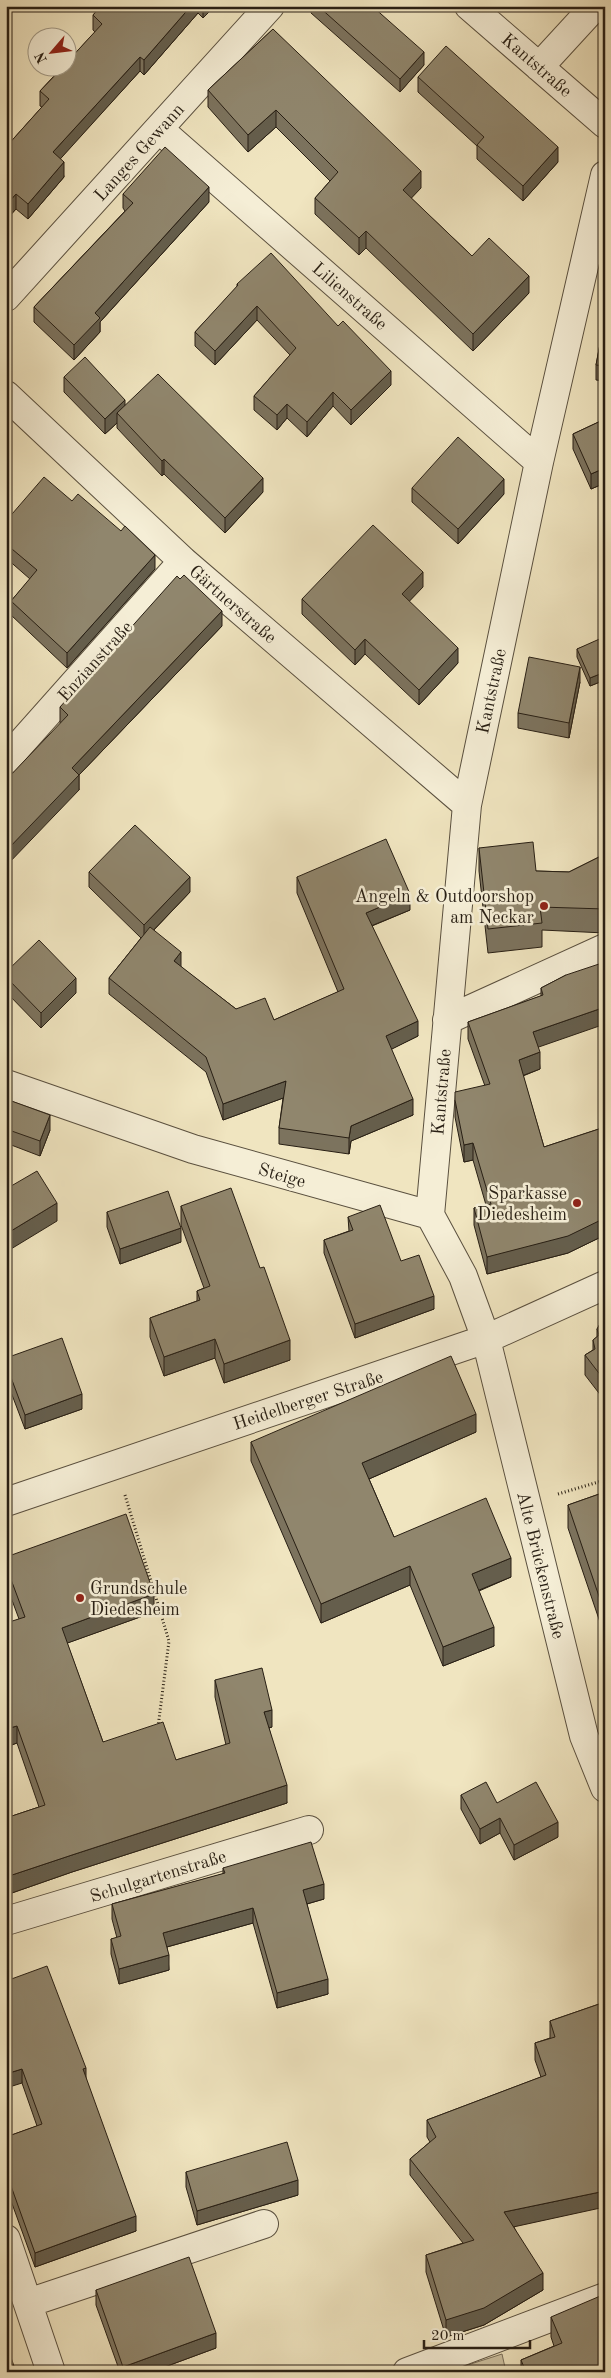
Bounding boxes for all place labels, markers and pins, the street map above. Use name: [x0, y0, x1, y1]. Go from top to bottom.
place label: Angeln & Outdoorshop am Neckar: [355, 888, 535, 927]
marker: Angeln & Outdoorshop am Neckar: [538, 900, 550, 912]
place label: Sparkasse Diedesheim: [477, 1185, 567, 1224]
marker: Sparkasse Diedesheim: [571, 1197, 583, 1209]
place label: Grundschule Diedesheim: [90, 1580, 187, 1619]
marker: Grundschule Diedesheim: [74, 1592, 86, 1604]

